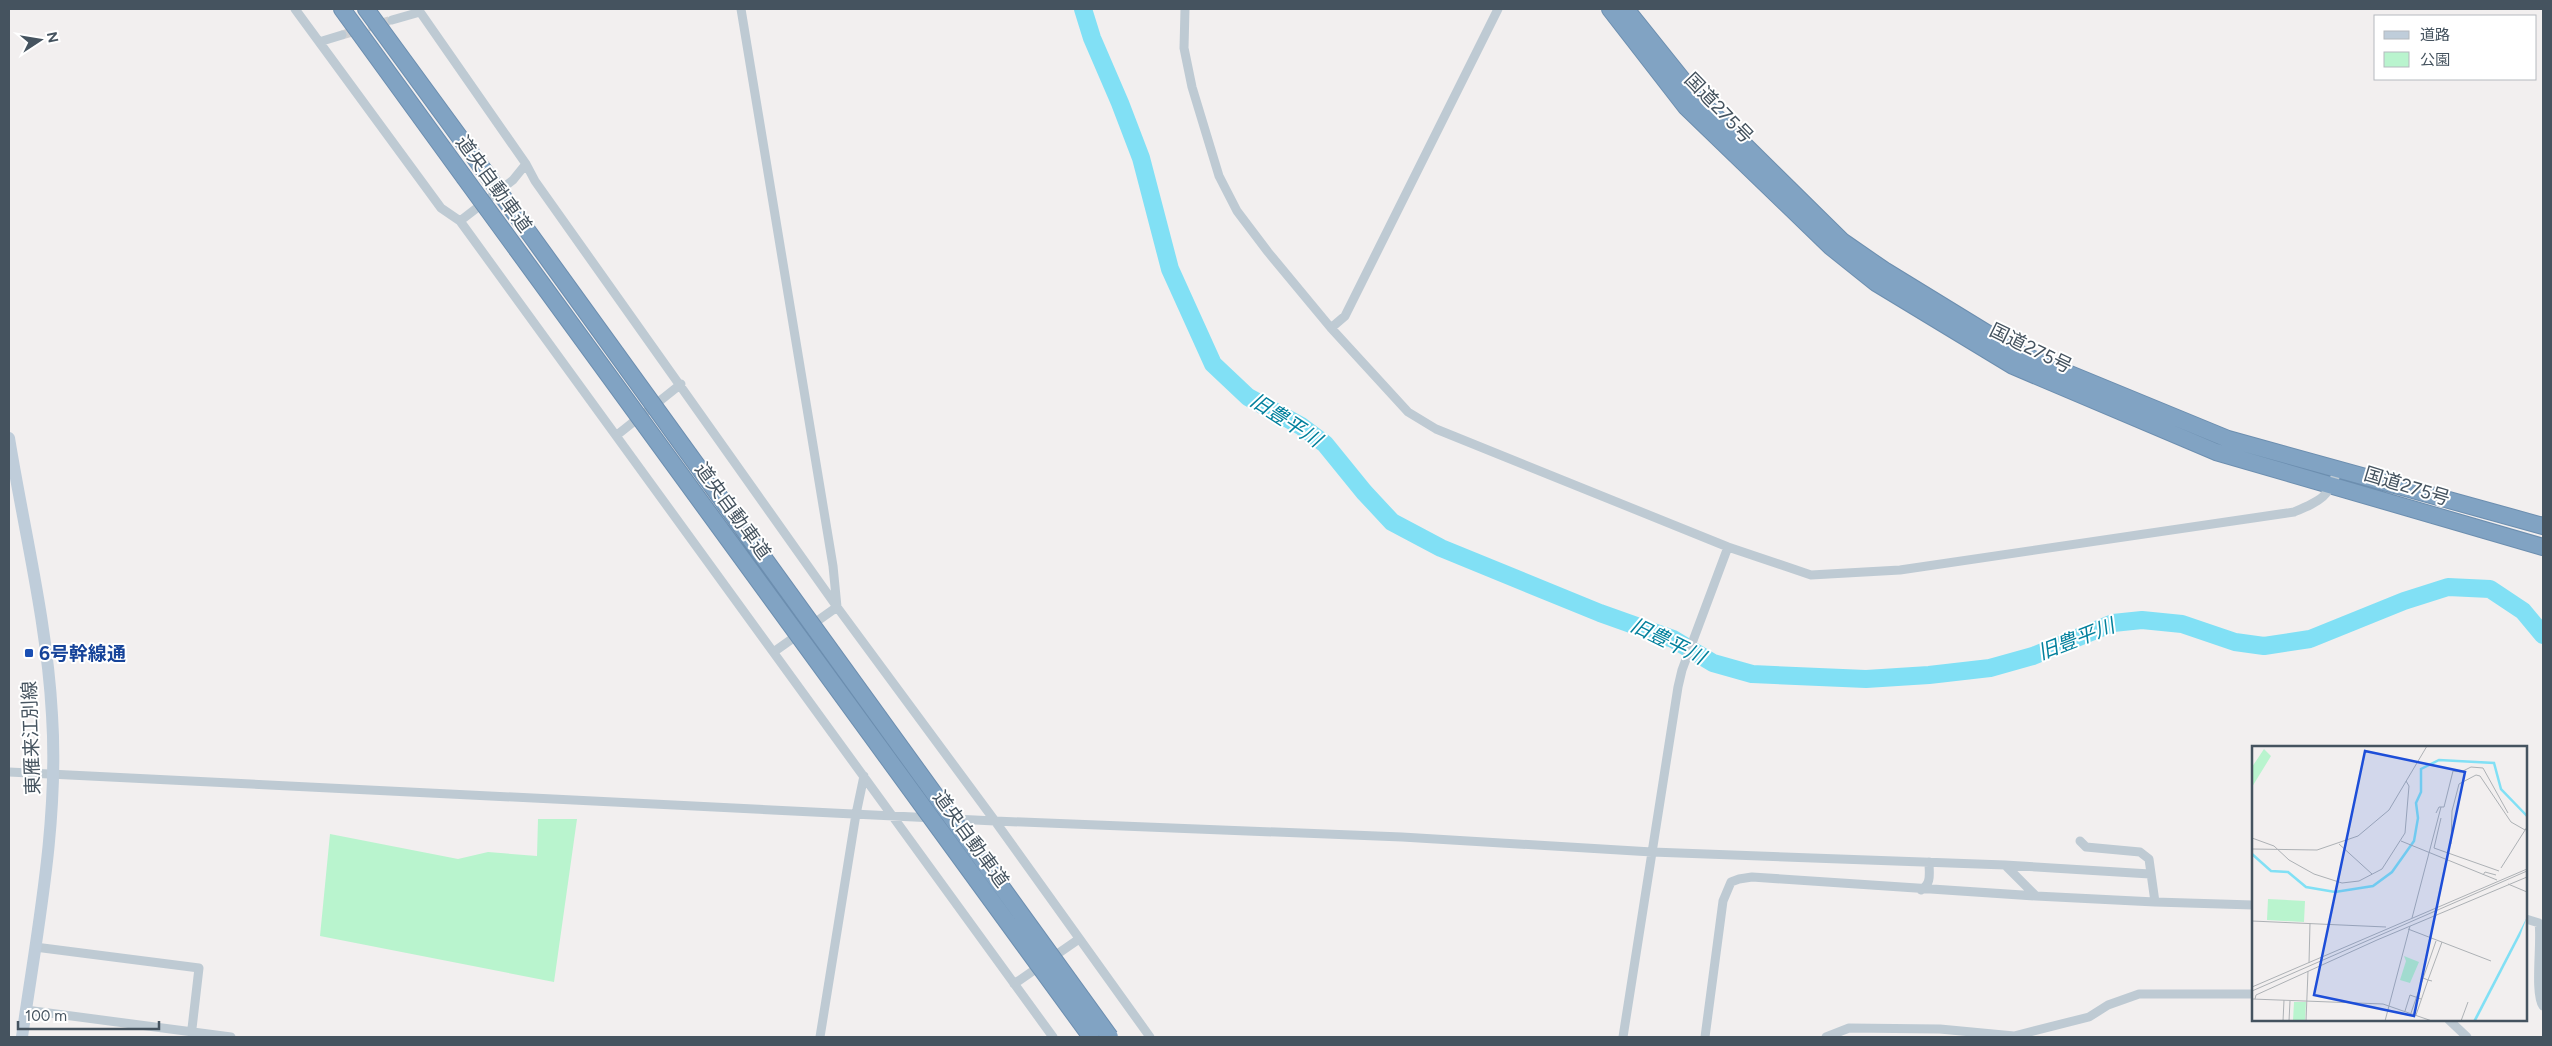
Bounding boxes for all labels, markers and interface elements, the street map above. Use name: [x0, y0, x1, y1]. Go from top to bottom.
north arrow: [15, 15, 65, 65]
legend: [2374, 15, 2537, 80]
text: 道路: [2420, 26, 2450, 44]
text: N: [43, 30, 62, 44]
text: 公園: [2420, 51, 2450, 69]
street label: 国道275号: [1680, 68, 1758, 148]
street label: 道央自動車道: [451, 131, 537, 237]
street label: 国道275号: [1986, 318, 2076, 378]
water label: 旧豊平川: [1246, 388, 1328, 453]
street label: 道央自動車道: [690, 458, 776, 564]
street label: 国道275号: [2361, 462, 2453, 510]
water label: 旧豊平川: [1627, 613, 1711, 670]
water label: 旧豊平川: [2034, 613, 2120, 665]
place label: 6号幹線通: [39, 642, 126, 665]
marker: 6号幹線通: [23, 647, 35, 659]
street label: 東雁来江別線: [18, 681, 44, 795]
inset map: [2252, 746, 2527, 1021]
street label: 道央自動車道: [928, 786, 1014, 892]
scale bar: [18, 998, 159, 1030]
text: 100 m: [25, 1007, 67, 1025]

